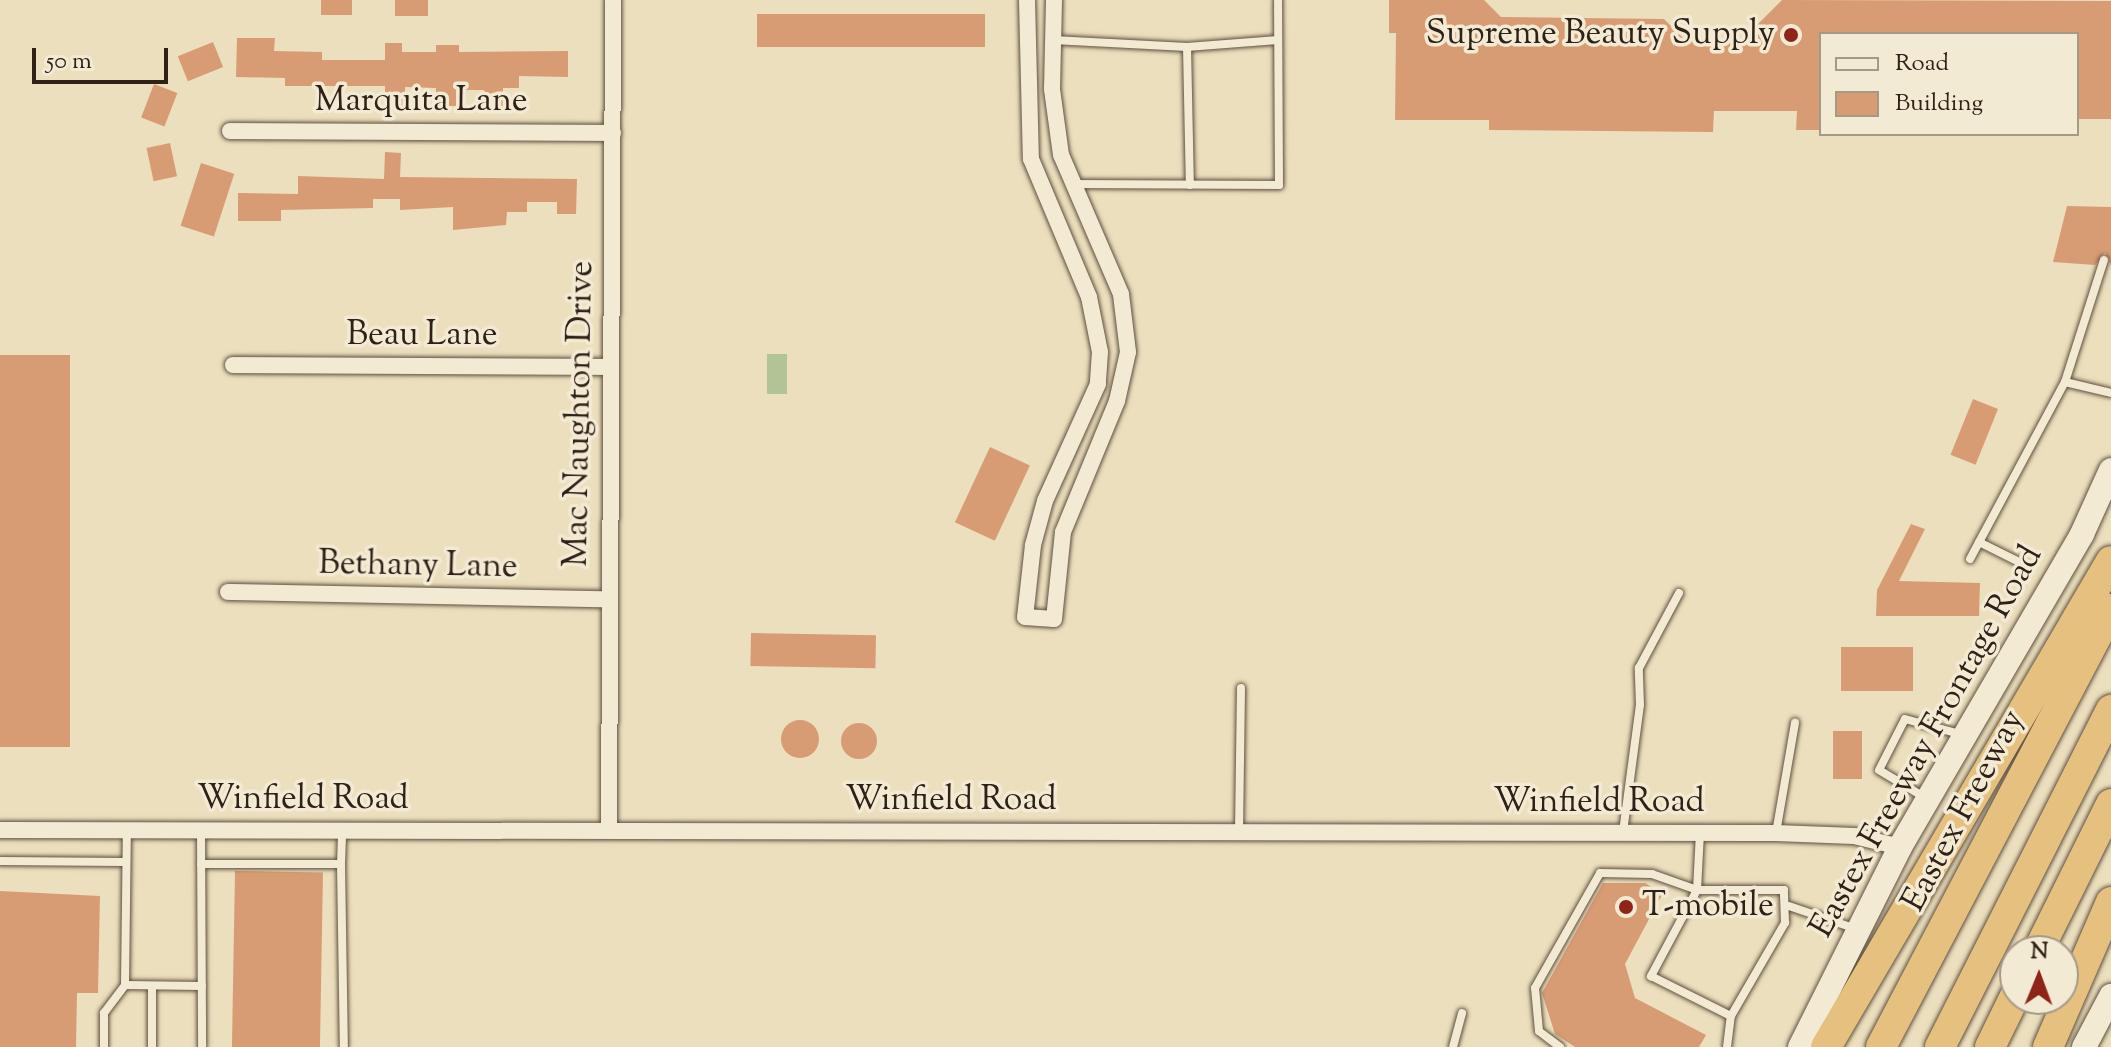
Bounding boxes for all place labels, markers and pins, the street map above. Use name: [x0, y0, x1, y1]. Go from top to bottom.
place label: Supreme Beauty Supply: [1426, 15, 1775, 55]
marker: Supreme Beauty Supply: [1782, 26, 1800, 44]
place label: T-mobile: [1642, 887, 1774, 927]
marker: T-mobile: [1617, 898, 1635, 916]

